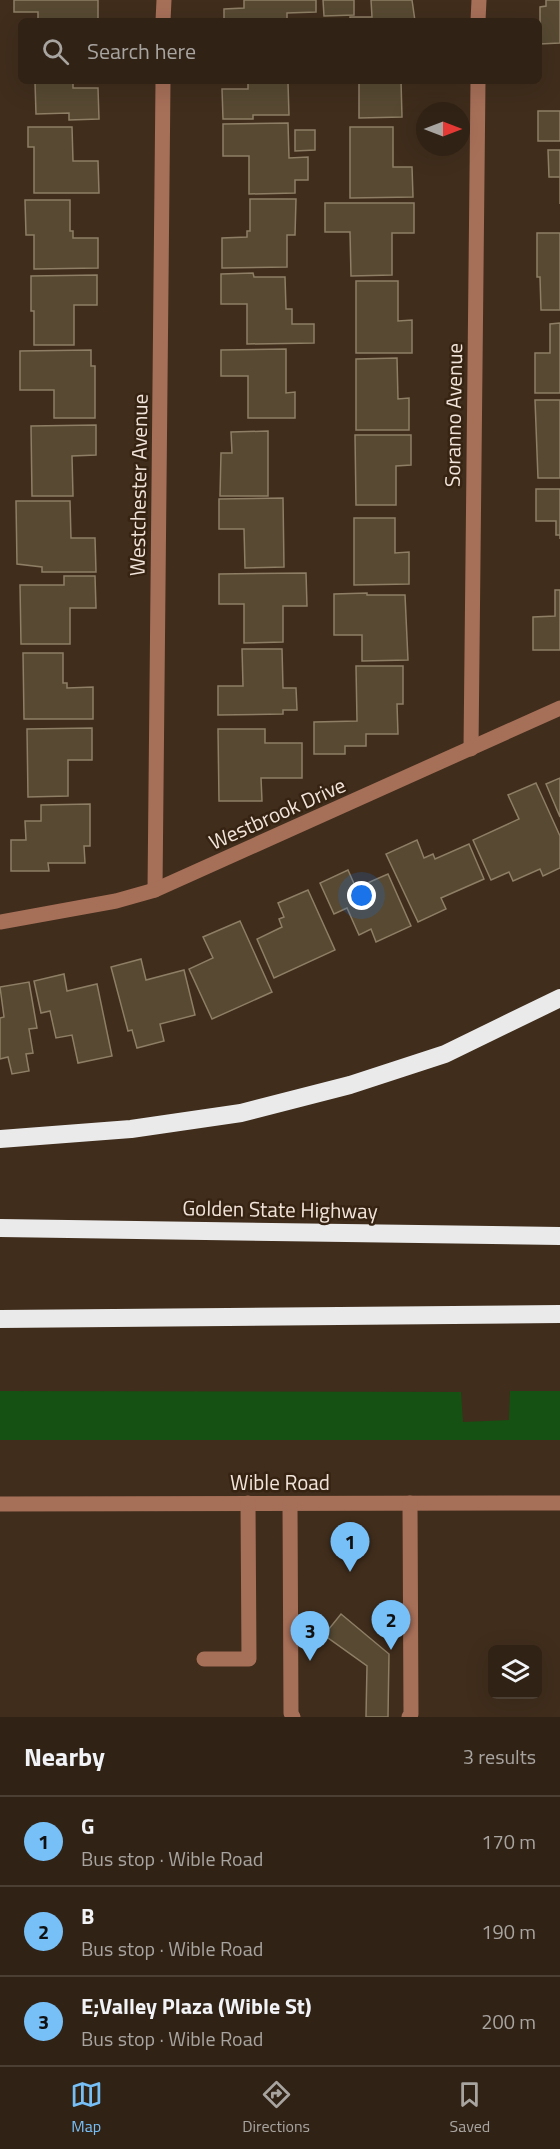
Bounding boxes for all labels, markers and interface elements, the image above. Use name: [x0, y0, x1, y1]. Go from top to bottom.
search box: [18, 18, 542, 84]
text: Search here: [87, 34, 196, 68]
icon: search: [39, 35, 72, 68]
north arrow: [416, 102, 470, 156]
street label: Soranno Avenue: [436, 343, 470, 487]
street label: Westchester Avenue: [120, 394, 156, 576]
street label: Westbrook Drive: [203, 769, 351, 857]
your location: [347, 881, 376, 910]
street label: Golden State Highway: [182, 1191, 378, 1227]
street label: Wible Road: [230, 1466, 330, 1498]
pin: 1: [330, 1522, 370, 1572]
pin: 2: [372, 1600, 410, 1650]
pin: 3: [290, 1612, 330, 1661]
map controls: [488, 1645, 542, 1699]
button: layers: [488, 1645, 542, 1699]
text: Nearby: [24, 1737, 105, 1776]
text: 3 results: [463, 1741, 536, 1772]
text: G: [81, 1809, 94, 1843]
text: 1: [38, 1826, 49, 1857]
text: 170 m: [481, 1826, 536, 1857]
text: Bus stop · Wible Road: [81, 1843, 263, 1874]
text: B: [81, 1899, 94, 1933]
text: 2: [38, 1916, 49, 1947]
text: 190 m: [481, 1916, 536, 1947]
text: Bus stop · Wible Road: [81, 1933, 263, 1964]
text: E;Valley Plaza (Wible St): [81, 1989, 312, 2023]
text: 3: [38, 2006, 49, 2037]
text: 200 m: [481, 2006, 536, 2037]
text: Bus stop · Wible Road: [81, 2023, 263, 2054]
tab: Map: [70, 2078, 103, 2138]
tab: Directions: [242, 2078, 310, 2138]
tab: Saved: [450, 2078, 490, 2138]

